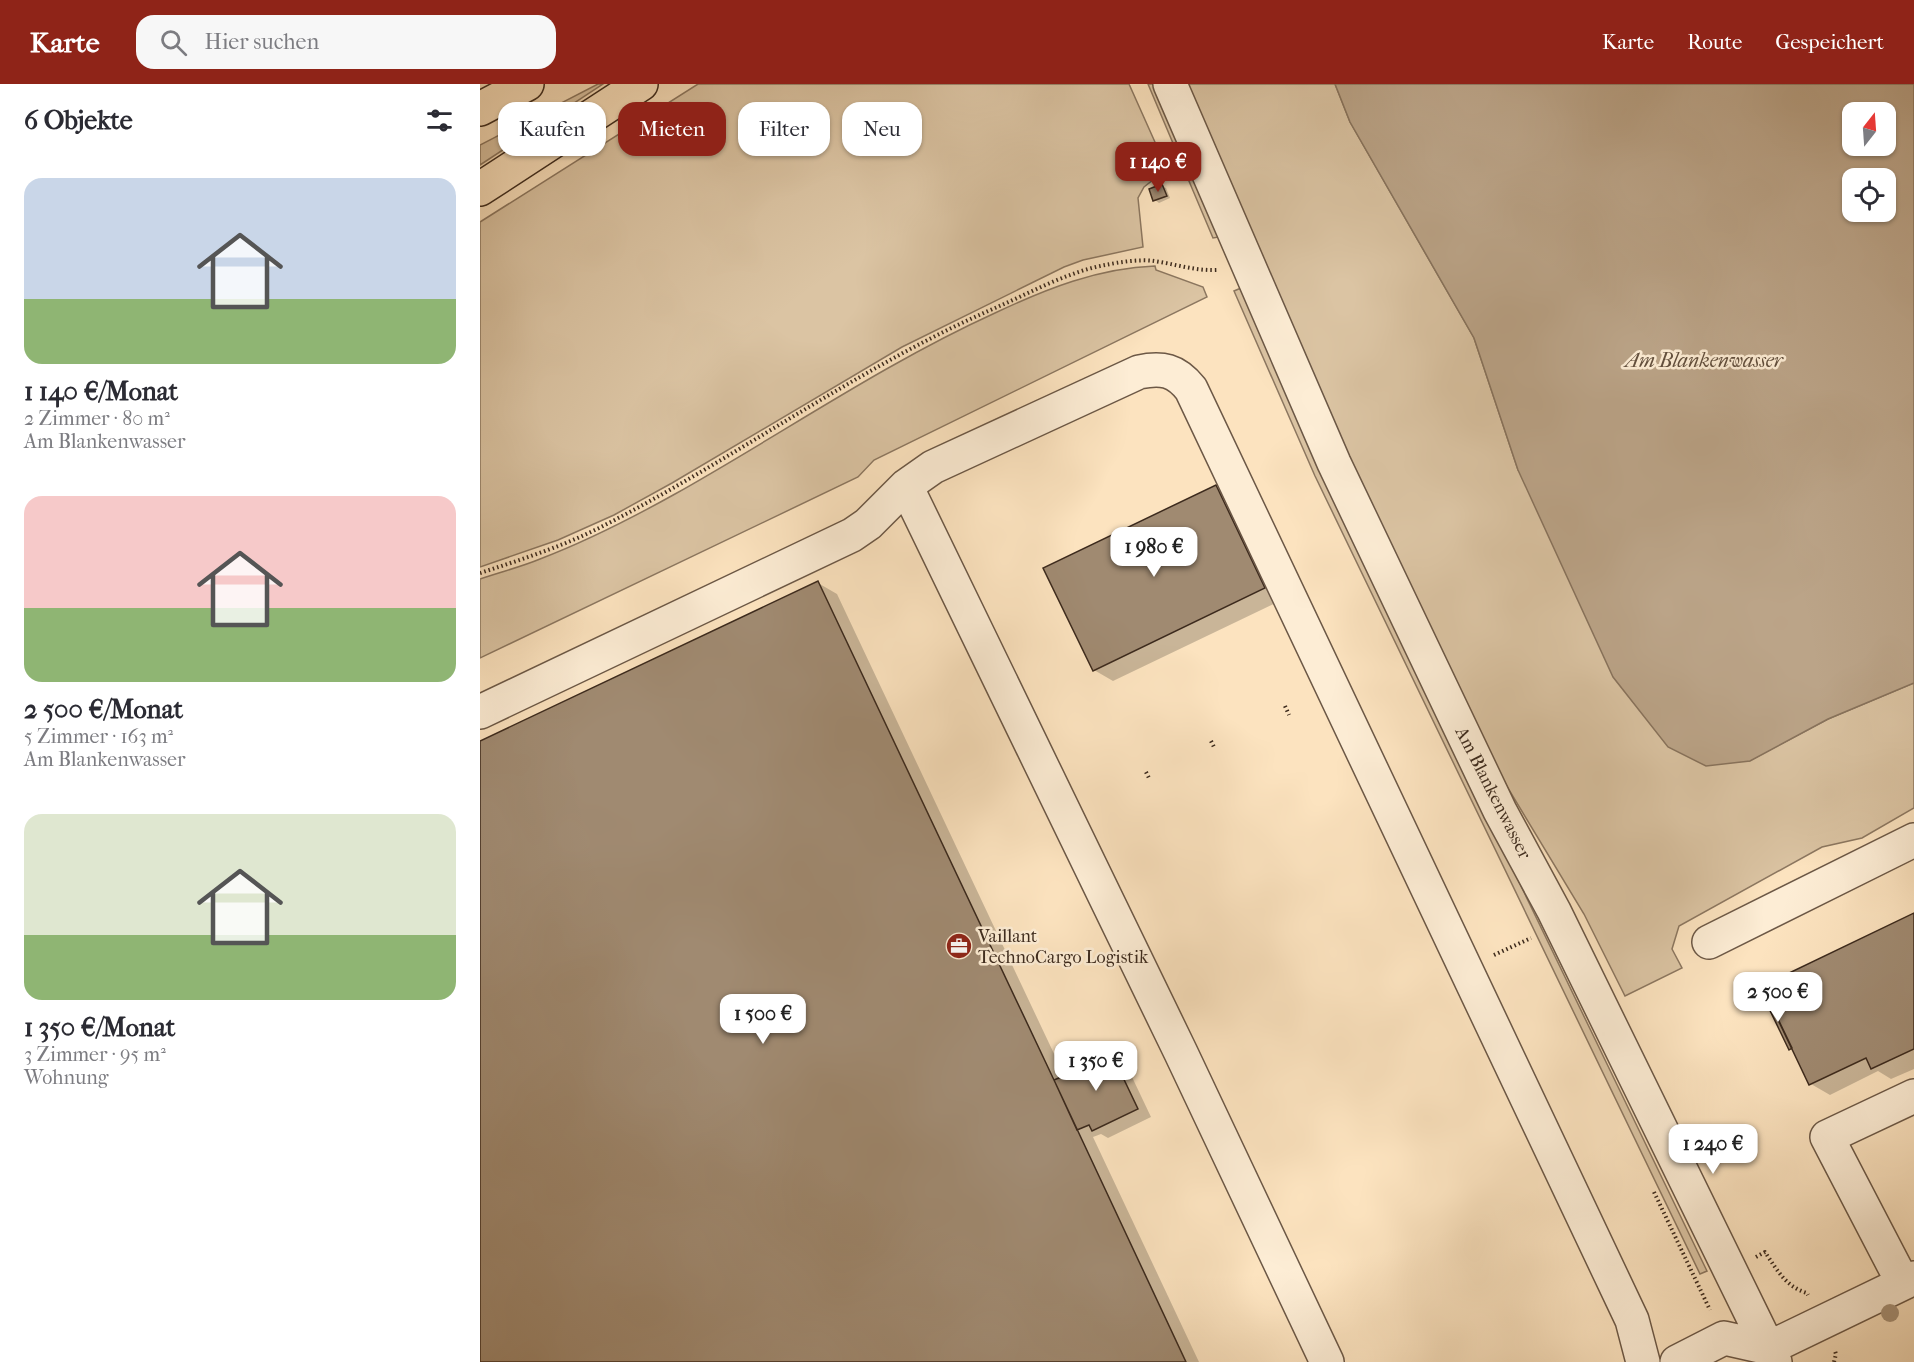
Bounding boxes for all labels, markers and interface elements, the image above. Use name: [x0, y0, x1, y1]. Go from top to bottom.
search box: [136, 15, 556, 69]
text: Karte: [30, 26, 100, 59]
icon: search: [157, 26, 190, 59]
text: Hier suchen: [205, 29, 319, 55]
text: Karte: [1602, 30, 1654, 54]
text: Route: [1687, 30, 1742, 54]
text: Gespeichert: [1775, 30, 1884, 54]
chip: Kaufen: [498, 102, 606, 156]
chip: Mieten: [618, 102, 726, 156]
chip: Filter: [738, 102, 830, 156]
chip: Neu: [842, 102, 922, 156]
north arrow: [1842, 102, 1896, 156]
map controls: [1842, 102, 1896, 222]
icon: filters: [423, 104, 456, 137]
text: 6 Objekte: [24, 105, 133, 136]
pin: 1 140 €: [1103, 142, 1213, 193]
text: 1 140 €: [1129, 150, 1187, 173]
button: locate: [1842, 168, 1896, 222]
icon: home: [186, 217, 294, 325]
water label: Am Blankenwasser: [1622, 349, 1785, 372]
text: 1 140 €/Monat: [24, 376, 178, 407]
text: 2 Zimmer · 80 m²: [24, 407, 170, 430]
text: Am Blankenwasser: [24, 430, 185, 453]
pin: 1 980 €: [1099, 527, 1209, 578]
icon: home: [186, 535, 294, 643]
text: 1 980 €: [1124, 535, 1184, 558]
text: 2 500 €/Monat: [24, 694, 183, 725]
street label: Am Blankenwasser: [1450, 723, 1535, 863]
text: 5 Zimmer · 163 m²: [24, 725, 173, 748]
text: Am Blankenwasser: [24, 748, 185, 771]
icon: home: [186, 853, 294, 961]
place label: Vaillant TechnoCargo Logistik: [977, 926, 1149, 968]
office icon: Vaillant TechnoCargo Logistik: [944, 931, 974, 961]
pin: 2 500 €: [1723, 972, 1833, 1023]
text: 2 500 €: [1747, 980, 1809, 1003]
pin: 1 500 €: [708, 994, 818, 1045]
text: 1 500 €: [734, 1002, 792, 1025]
text: 1 350 €/Monat: [24, 1012, 175, 1043]
pin: 1 350 €: [1041, 1041, 1151, 1092]
text: 3 Zimmer · 95 m²: [24, 1043, 166, 1066]
text: 1 350 €: [1068, 1049, 1124, 1072]
text: Wohnung: [24, 1066, 109, 1089]
pin: 1 240 €: [1658, 1124, 1768, 1175]
text: 1 240 €: [1683, 1132, 1743, 1155]

